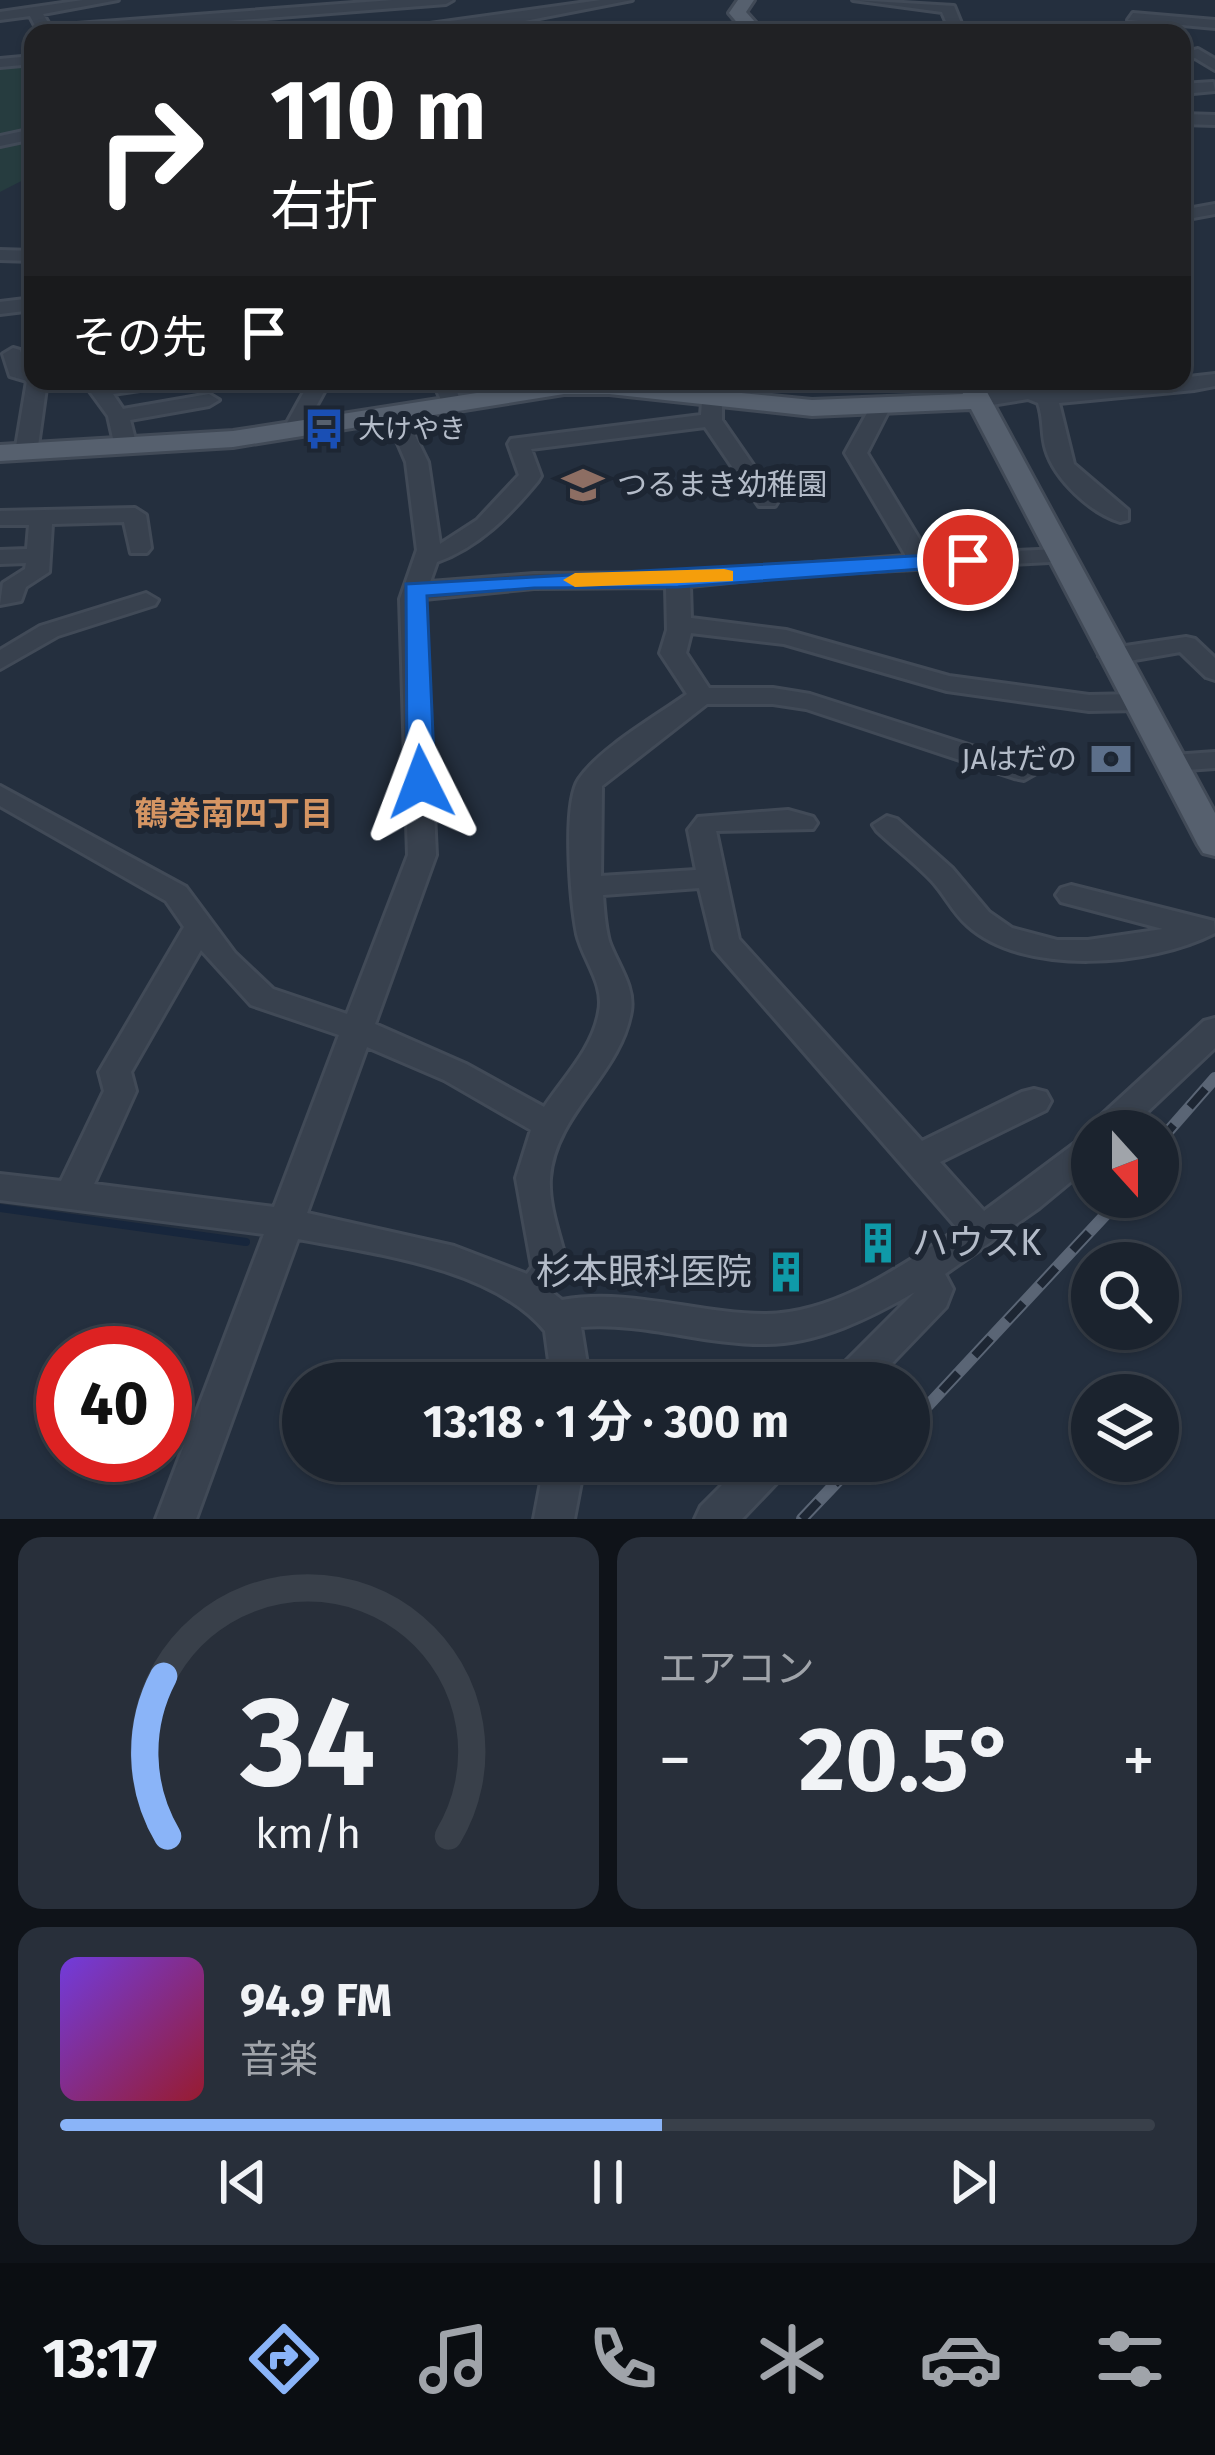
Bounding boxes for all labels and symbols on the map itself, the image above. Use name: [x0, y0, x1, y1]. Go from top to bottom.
bus stop icon: 大けやき: [301, 406, 347, 452]
place label: 大けやき: [358, 413, 466, 445]
school or university icon: つるまき幼稚園: [560, 462, 606, 508]
place label: つるまき幼稚園: [617, 467, 827, 503]
pin: [917, 509, 1019, 611]
position arrow: [358, 719, 484, 845]
bank icon: JAはだの: [1088, 736, 1134, 782]
place label: JAはだの: [961, 741, 1077, 777]
district label: 鶴巻南四丁目: [135, 794, 333, 834]
north arrow: [1071, 1110, 1179, 1218]
building icon: ハウスK: [855, 1220, 901, 1266]
place label: ハウスK: [912, 1221, 1042, 1265]
building icon: 杉本眼科医院: [763, 1249, 809, 1295]
place label: 杉本眼科医院: [536, 1250, 752, 1294]
speed limit sign: 40: [36, 1326, 192, 1482]

